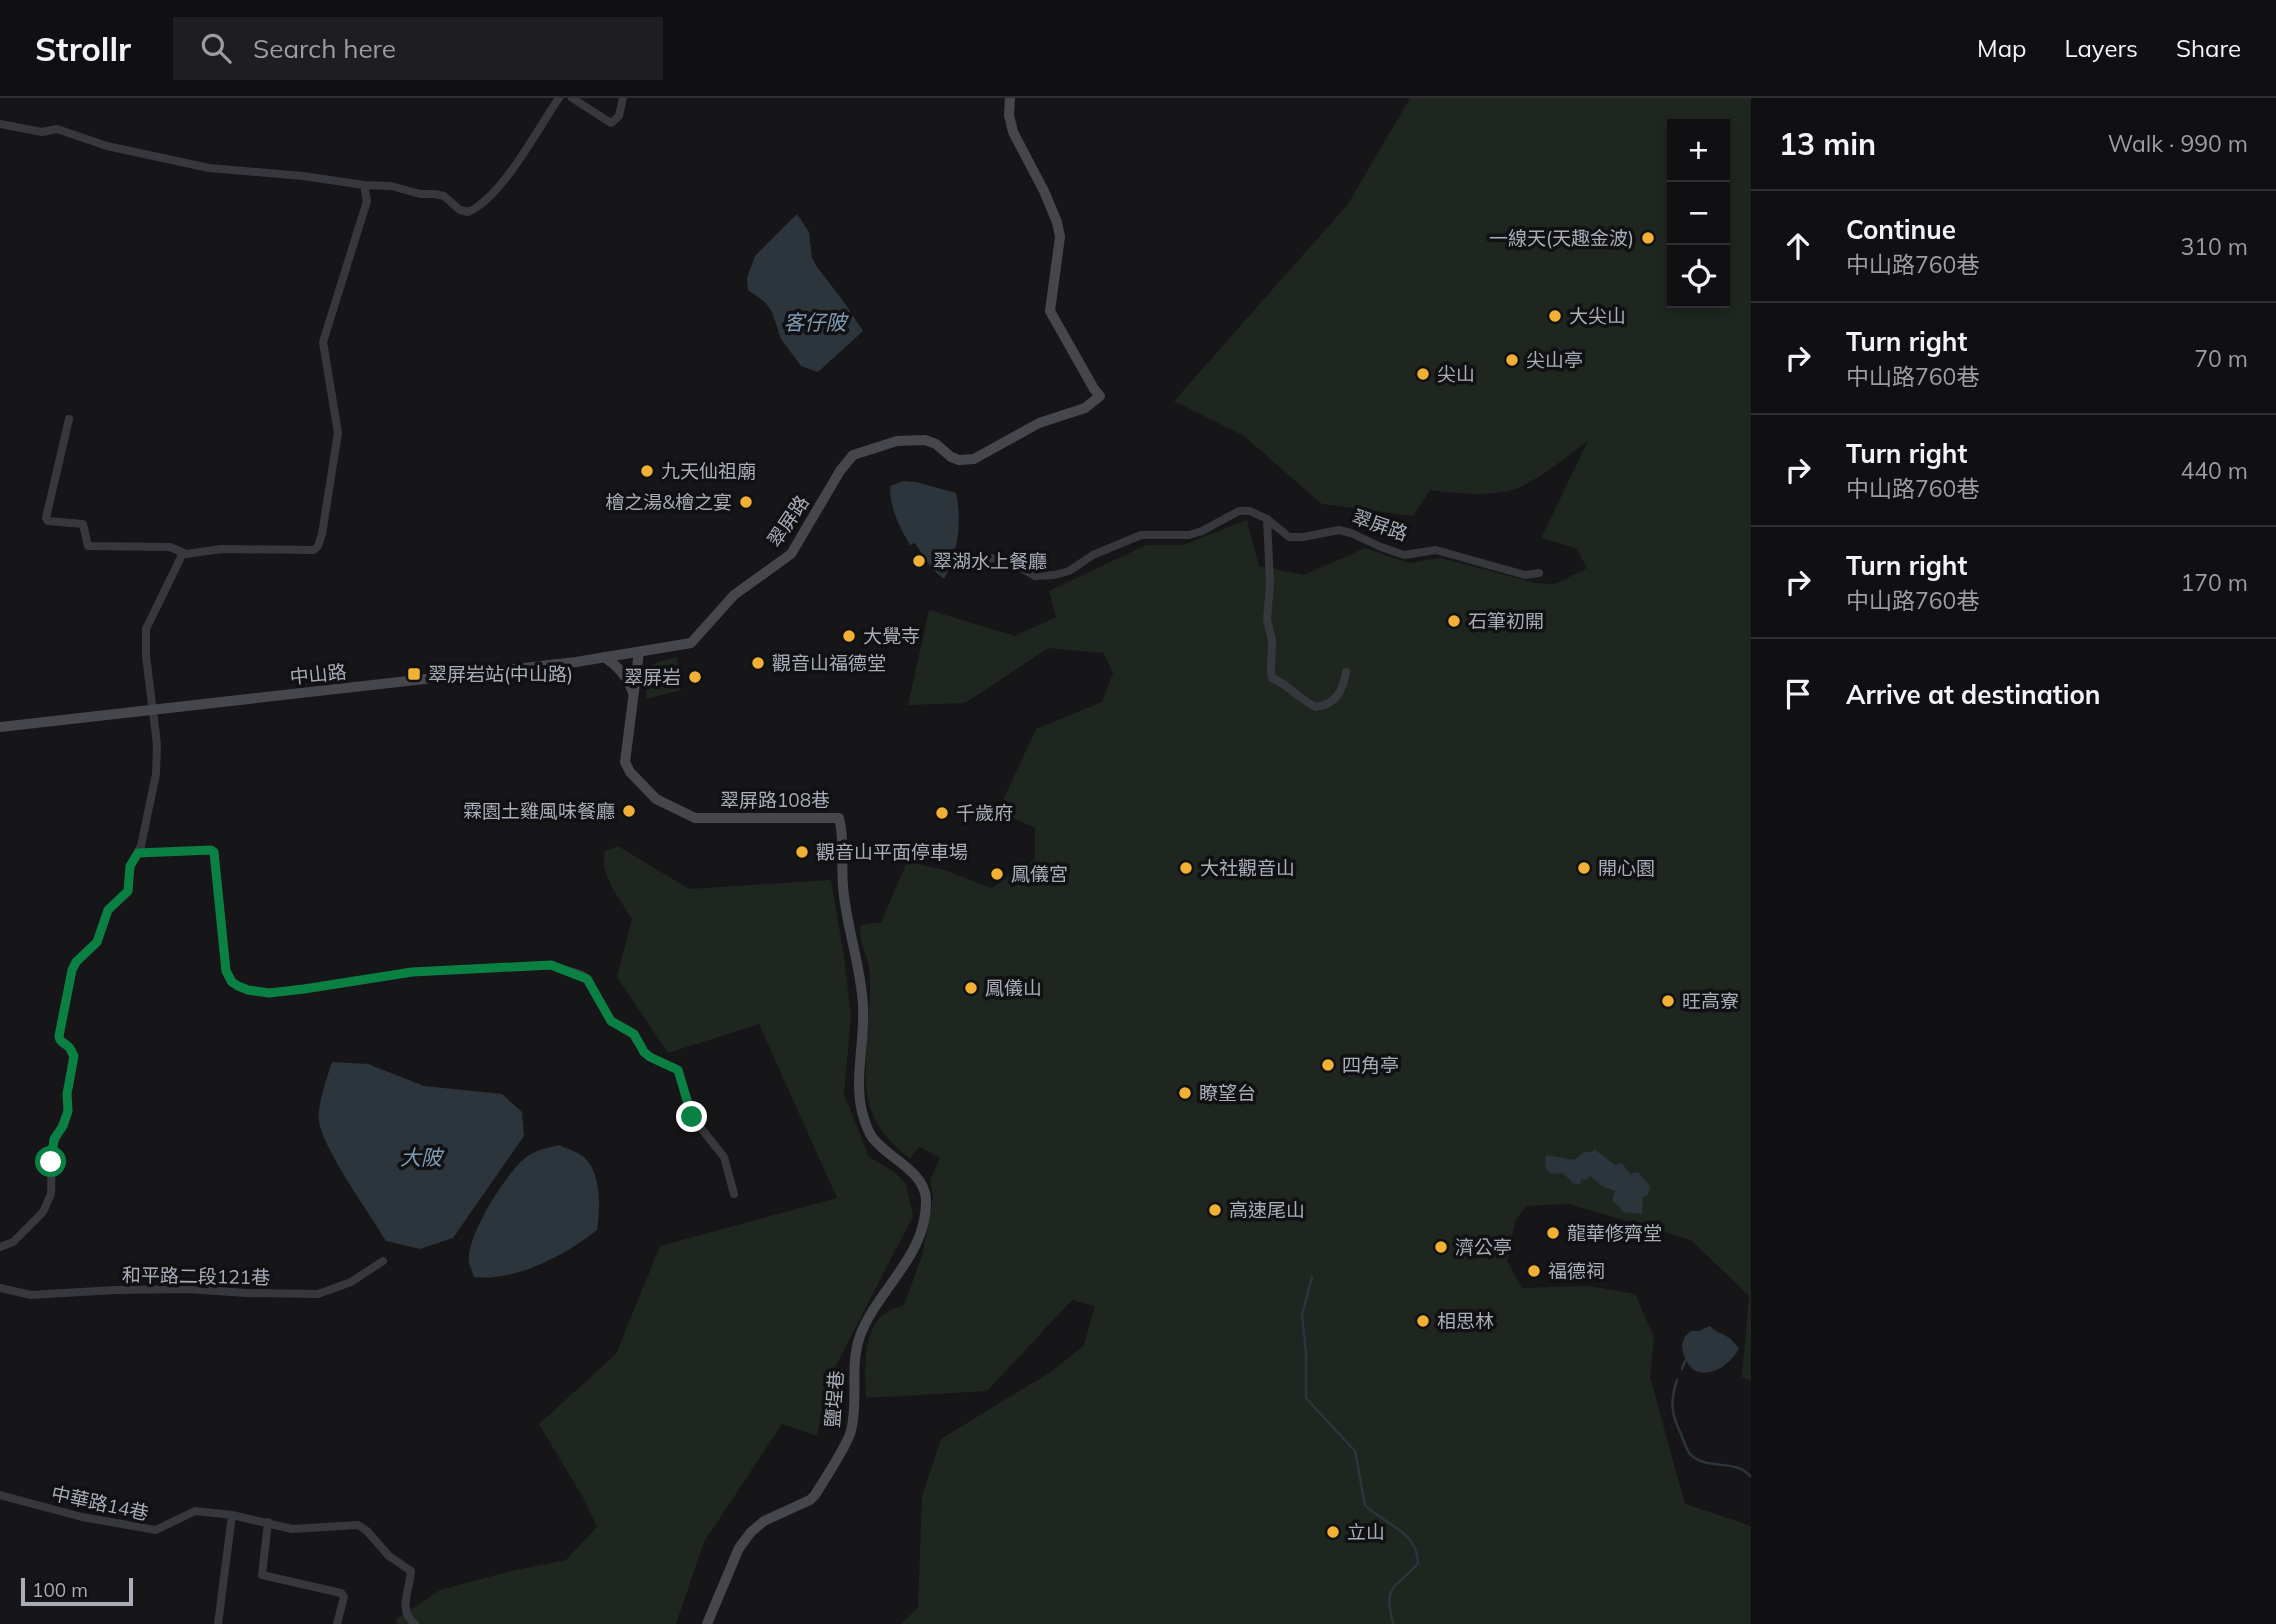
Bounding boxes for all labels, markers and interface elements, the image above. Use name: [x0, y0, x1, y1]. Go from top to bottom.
search box: [173, 17, 663, 80]
text: Strollr: [35, 28, 131, 69]
icon: search: [197, 29, 235, 67]
text: Search here: [253, 32, 396, 65]
text: Map: [1977, 33, 2026, 63]
text: Layers: [2064, 33, 2138, 63]
text: Share: [2176, 33, 2241, 63]
map controls: [1667, 119, 1730, 308]
button: +: [1667, 119, 1730, 182]
text: 13 min: [1779, 125, 1876, 163]
text: Walk · 990 m: [2108, 129, 2248, 158]
button: −: [1667, 182, 1730, 245]
text: Continue: [1846, 213, 1956, 246]
place label: 一線天(天趣金波): [1489, 226, 1634, 250]
icon: ahead: [1779, 227, 1817, 265]
marker: 一線天(天趣金波): [1640, 230, 1656, 246]
text: 310 m: [2180, 232, 2248, 261]
button: locate: [1667, 245, 1730, 308]
text: 中山路760巷: [1846, 250, 1979, 279]
place label: 大尖山: [1569, 304, 1626, 328]
marker: 大尖山: [1547, 308, 1563, 324]
water label: 客仔陂: [784, 309, 849, 335]
text: Turn right: [1846, 325, 1967, 358]
icon: right: [1779, 339, 1817, 377]
text: 70 m: [2194, 344, 2248, 373]
place label: 尖山亭: [1526, 348, 1583, 372]
marker: 尖山亭: [1504, 352, 1520, 368]
place label: 尖山: [1437, 362, 1475, 386]
text: 中山路760巷: [1846, 362, 1979, 391]
marker: 尖山: [1415, 366, 1431, 382]
text: Turn right: [1846, 437, 1967, 470]
icon: right: [1779, 451, 1817, 489]
text: 440 m: [2180, 456, 2248, 485]
place label: 九天仙祖廟: [661, 459, 756, 483]
marker: 九天仙祖廟: [639, 463, 655, 479]
text: 中山路760巷: [1846, 474, 1979, 503]
place label: 檜之湯&檜之宴: [605, 490, 732, 514]
street label: 翠屏路: [762, 491, 814, 551]
marker: 檜之湯&檜之宴: [738, 494, 754, 510]
street label: 翠屏路: [1349, 504, 1411, 546]
place label: 翠湖水上餐廳: [933, 549, 1047, 573]
text: Turn right: [1846, 549, 1967, 582]
marker: 翠湖水上餐廳: [911, 553, 927, 569]
icon: right: [1779, 563, 1817, 601]
text: 170 m: [2180, 568, 2248, 597]
text: 中山路760巷: [1846, 586, 1979, 615]
place label: 石筆初開: [1468, 609, 1544, 633]
marker: 石筆初開: [1446, 613, 1462, 629]
place label: 大覺寺: [863, 624, 920, 648]
marker: 大覺寺: [841, 628, 857, 644]
place label: 觀音山福德堂: [772, 651, 886, 675]
marker: 觀音山福德堂: [750, 655, 766, 671]
street label: 中山路: [288, 659, 348, 689]
place label: 翠屏岩站(中山路): [428, 662, 573, 686]
place label: 翠屏岩: [624, 665, 681, 689]
marker: 翠屏岩站(中山路): [406, 666, 422, 682]
marker: 翠屏岩: [687, 669, 703, 685]
icon: arrive: [1779, 675, 1817, 713]
text: Arrive at destination: [1846, 678, 2101, 711]
street label: 翠屏路108巷: [720, 788, 830, 812]
place label: 霖園土雞風味餐廳: [463, 799, 615, 823]
place label: 千歲府: [956, 801, 1013, 825]
marker: 霖園土雞風味餐廳: [621, 803, 637, 819]
marker: 千歲府: [934, 805, 950, 821]
place label: 觀音山平面停車場: [816, 840, 968, 864]
marker: 觀音山平面停車場: [794, 844, 810, 860]
place label: 大社觀音山: [1200, 856, 1295, 880]
place label: 開心園: [1598, 856, 1655, 880]
marker: 大社觀音山: [1178, 860, 1194, 876]
marker: 開心園: [1576, 860, 1592, 876]
place label: 鳳儀宮: [1011, 862, 1068, 886]
marker: 鳳儀宮: [989, 866, 1005, 882]
place label: 鳳儀山: [985, 976, 1042, 1000]
marker: 鳳儀山: [963, 980, 979, 996]
place label: 旺高寮: [1682, 989, 1739, 1013]
marker: 旺高寮: [1660, 993, 1676, 1009]
place label: 四角亭: [1342, 1053, 1399, 1077]
marker: 四角亭: [1320, 1057, 1336, 1073]
place label: 瞭望台: [1199, 1081, 1256, 1105]
marker: 瞭望台: [1177, 1085, 1193, 1101]
route end: [676, 1101, 707, 1132]
water label: 大陂: [400, 1144, 445, 1170]
route start: [35, 1146, 66, 1177]
place label: 高速尾山: [1229, 1198, 1305, 1222]
marker: 高速尾山: [1207, 1202, 1223, 1218]
place label: 龍華修齊堂: [1567, 1221, 1662, 1245]
marker: 龍華修齊堂: [1545, 1225, 1561, 1241]
place label: 濟公亭: [1455, 1235, 1512, 1259]
marker: 濟公亭: [1433, 1239, 1449, 1255]
place label: 福德祠: [1548, 1259, 1605, 1283]
street label: 和平路二段121巷: [122, 1263, 270, 1289]
marker: 福德祠: [1526, 1263, 1542, 1279]
place label: 相思林: [1437, 1309, 1494, 1333]
marker: 相思林: [1415, 1313, 1431, 1329]
street label: 鹽埕巷: [820, 1370, 848, 1428]
street label: 中華路14巷: [49, 1481, 151, 1525]
place label: 立山: [1347, 1520, 1385, 1544]
marker: 立山: [1325, 1524, 1341, 1540]
scale bar: [21, 1575, 133, 1607]
text: 100 m: [32, 1578, 88, 1602]

